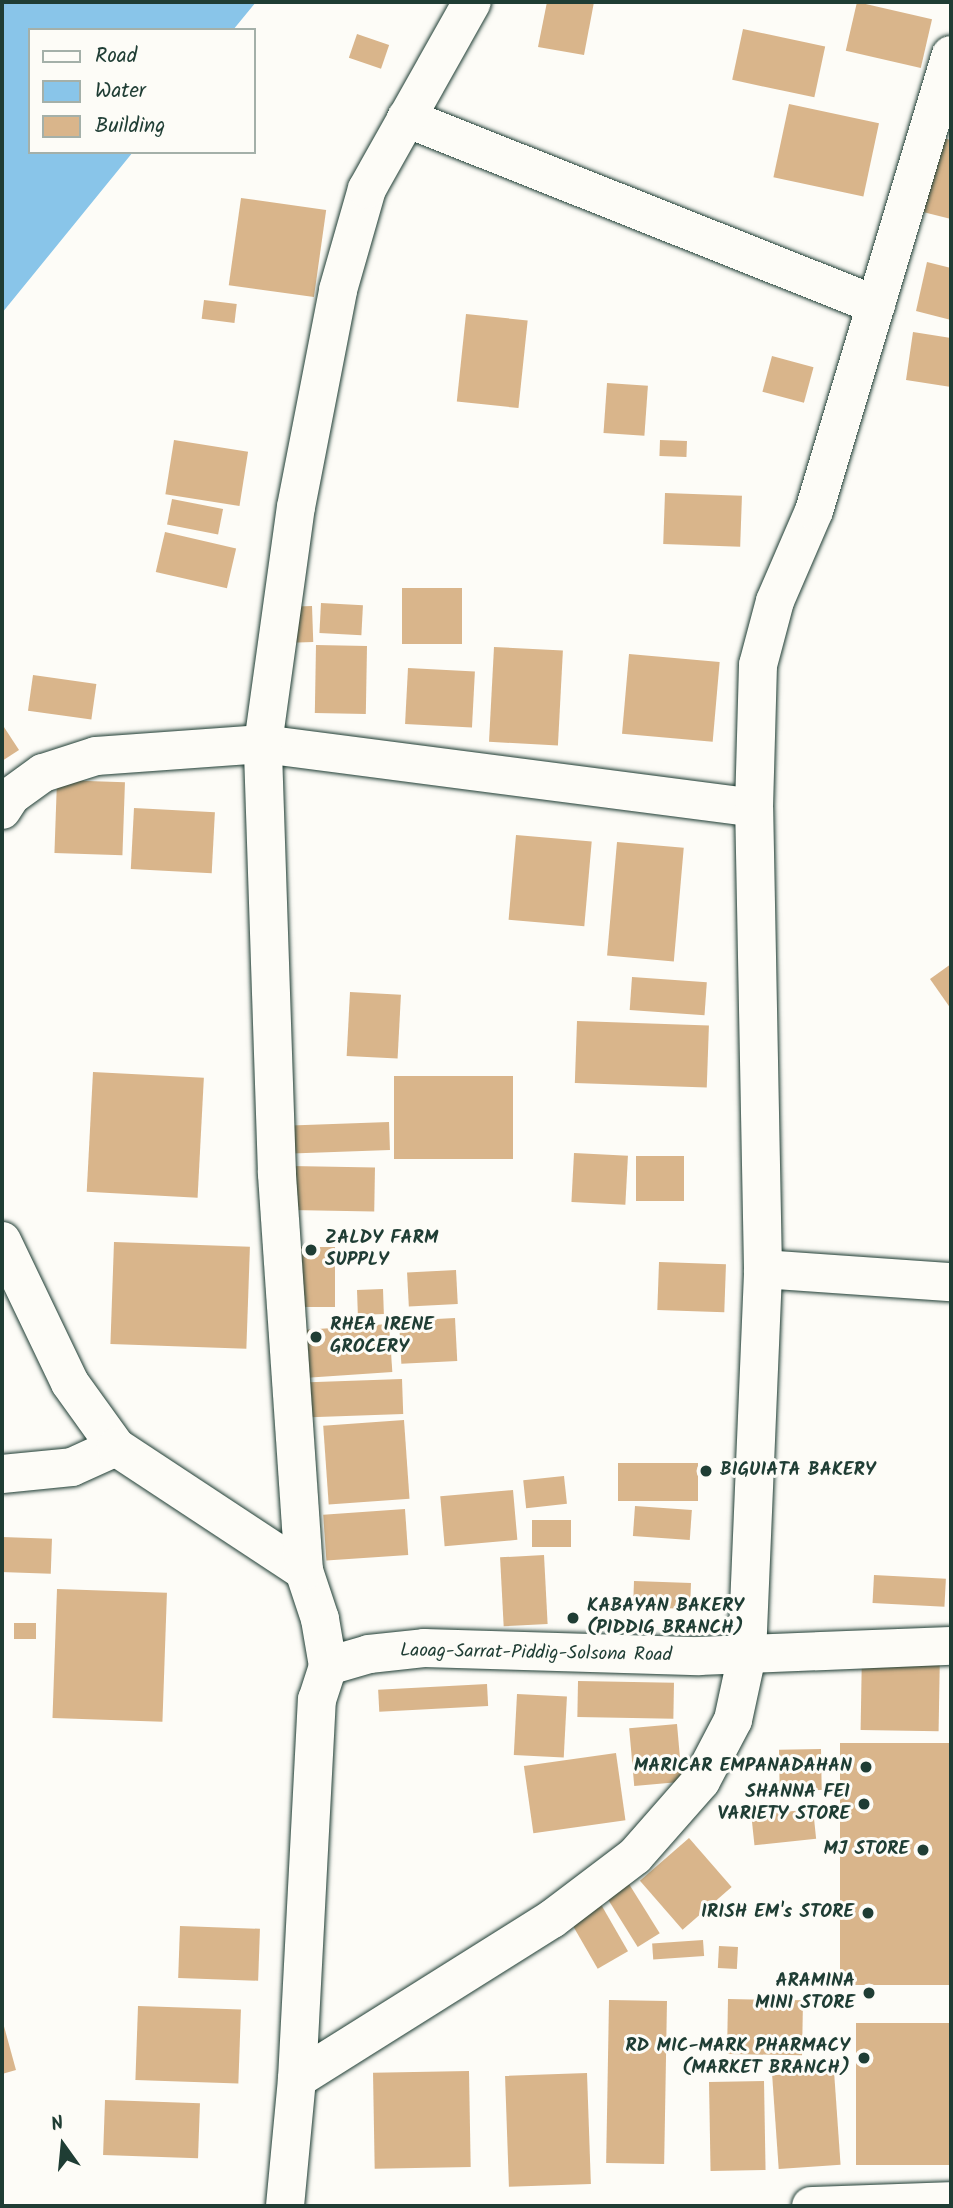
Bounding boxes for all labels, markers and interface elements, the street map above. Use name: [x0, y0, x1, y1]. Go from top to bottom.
legend: [28, 28, 256, 154]
text: Road: [95, 40, 137, 73]
text: Water: [95, 75, 146, 108]
text: Building: [95, 110, 165, 143]
place label: ZALDY FARM SUPPLY: [325, 1228, 438, 1272]
marker: ZALDY FARM SUPPLY: [303, 1242, 319, 1258]
place label: RHEA IRENE GROCERY: [330, 1315, 434, 1359]
marker: RHEA IRENE GROCERY: [308, 1329, 324, 1345]
place label: BIGUIATA BAKERY: [720, 1460, 876, 1482]
marker: BIGUIATA BAKERY: [698, 1463, 714, 1479]
place label: KABAYAN BAKERY (PIDDIG BRANCH): [587, 1596, 744, 1640]
marker: KABAYAN BAKERY (PIDDIG BRANCH): [565, 1610, 581, 1626]
street label: Laoag-Sarrat-Piddig-Solsona Road: [400, 1640, 672, 1668]
place label: MARICAR EMPANADAHAN: [634, 1756, 852, 1778]
marker: MARICAR EMPANADAHAN: [858, 1759, 874, 1775]
place label: SHANNA FEI VARIETY STORE: [717, 1782, 850, 1826]
marker: SHANNA FEI VARIETY STORE: [856, 1796, 872, 1812]
place label: MJ STORE: [824, 1839, 909, 1861]
marker: MJ STORE: [915, 1842, 931, 1858]
place label: IRISH EM's STORE: [701, 1902, 854, 1924]
marker: IRISH EM's STORE: [860, 1905, 876, 1921]
place label: ARAMINA MINI STORE: [755, 1971, 855, 2015]
marker: ARAMINA MINI STORE: [861, 1985, 877, 2001]
place label: RD MIC-MARK PHARMACY (MARKET BRANCH): [625, 2036, 850, 2080]
marker: RD MIC-MARK PHARMACY (MARKET BRANCH): [856, 2050, 872, 2066]
text: N: [48, 2109, 67, 2141]
north arrow: [28, 2110, 98, 2180]

